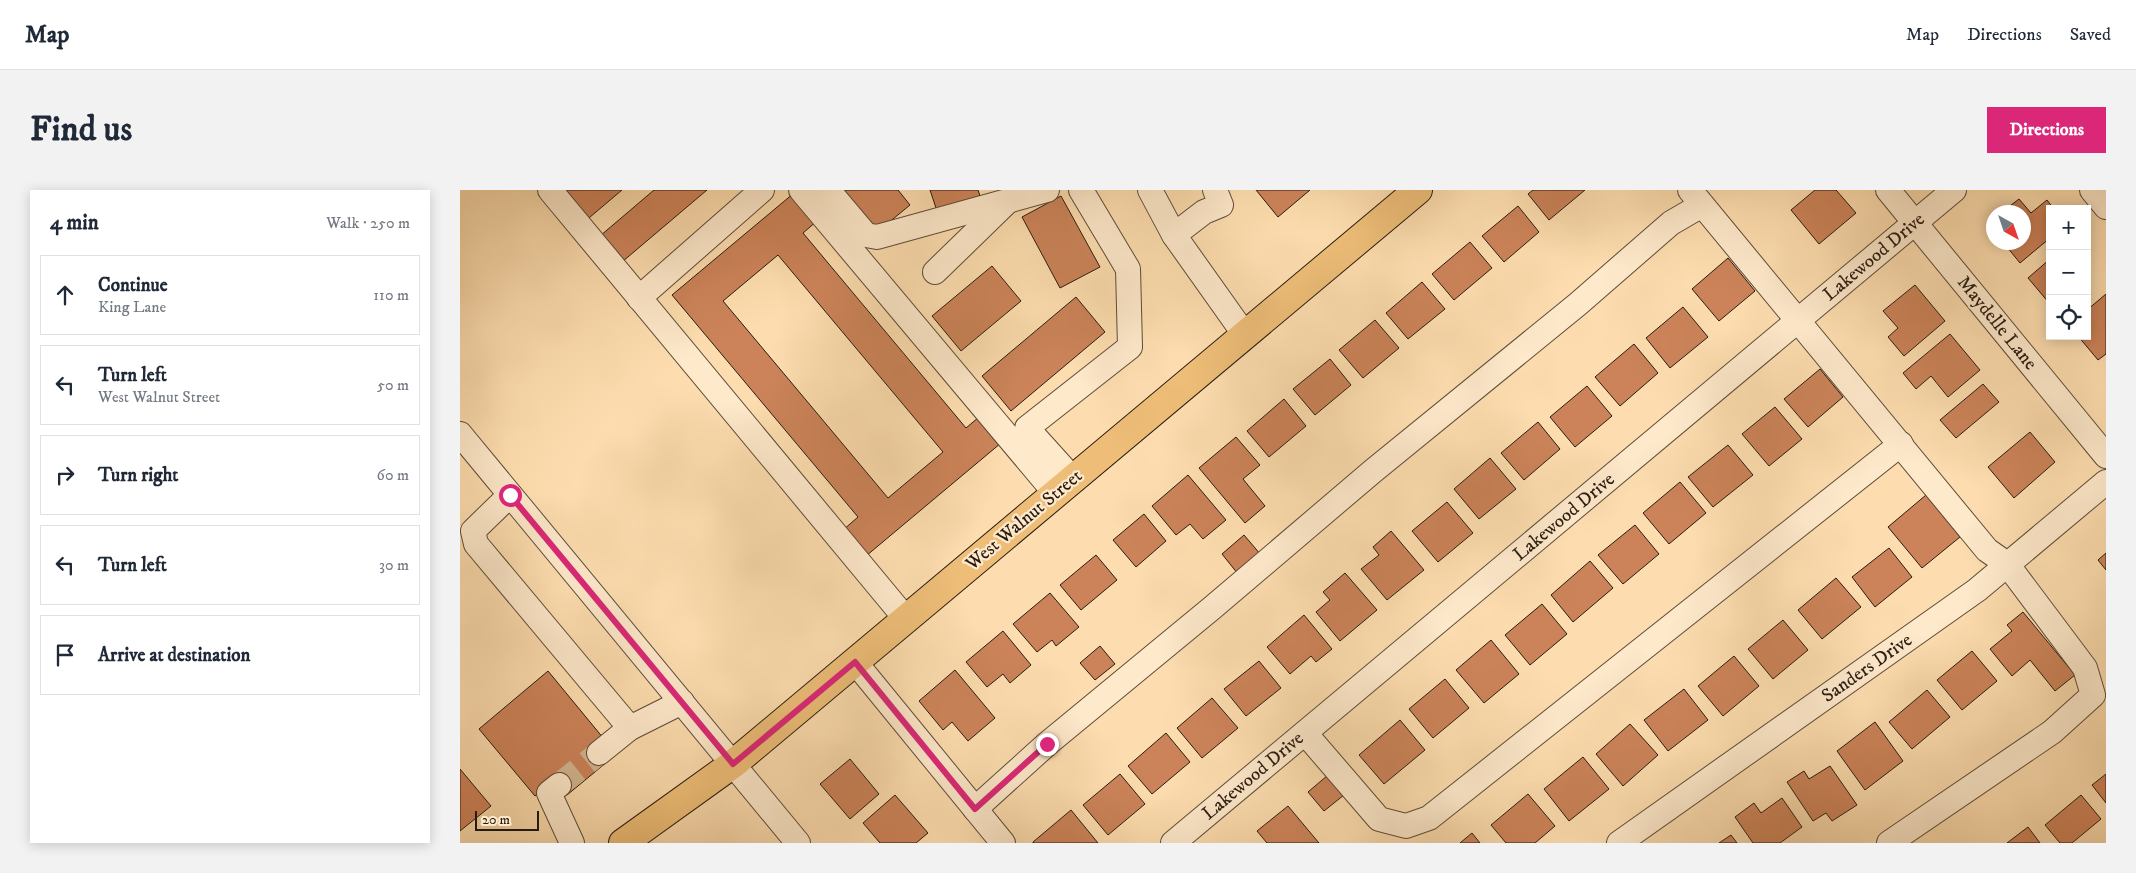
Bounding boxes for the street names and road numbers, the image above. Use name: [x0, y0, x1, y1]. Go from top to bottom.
street label: Lakewood Drive: [1819, 208, 1929, 306]
street label: Maydelle Lane: [1952, 271, 2042, 375]
street label: West Walnut Street: [960, 465, 1087, 576]
street label: Lakewood Drive: [1509, 468, 1619, 566]
street label: Sanders Drive: [1817, 628, 1917, 708]
street label: Lakewood Drive: [1198, 727, 1308, 825]

